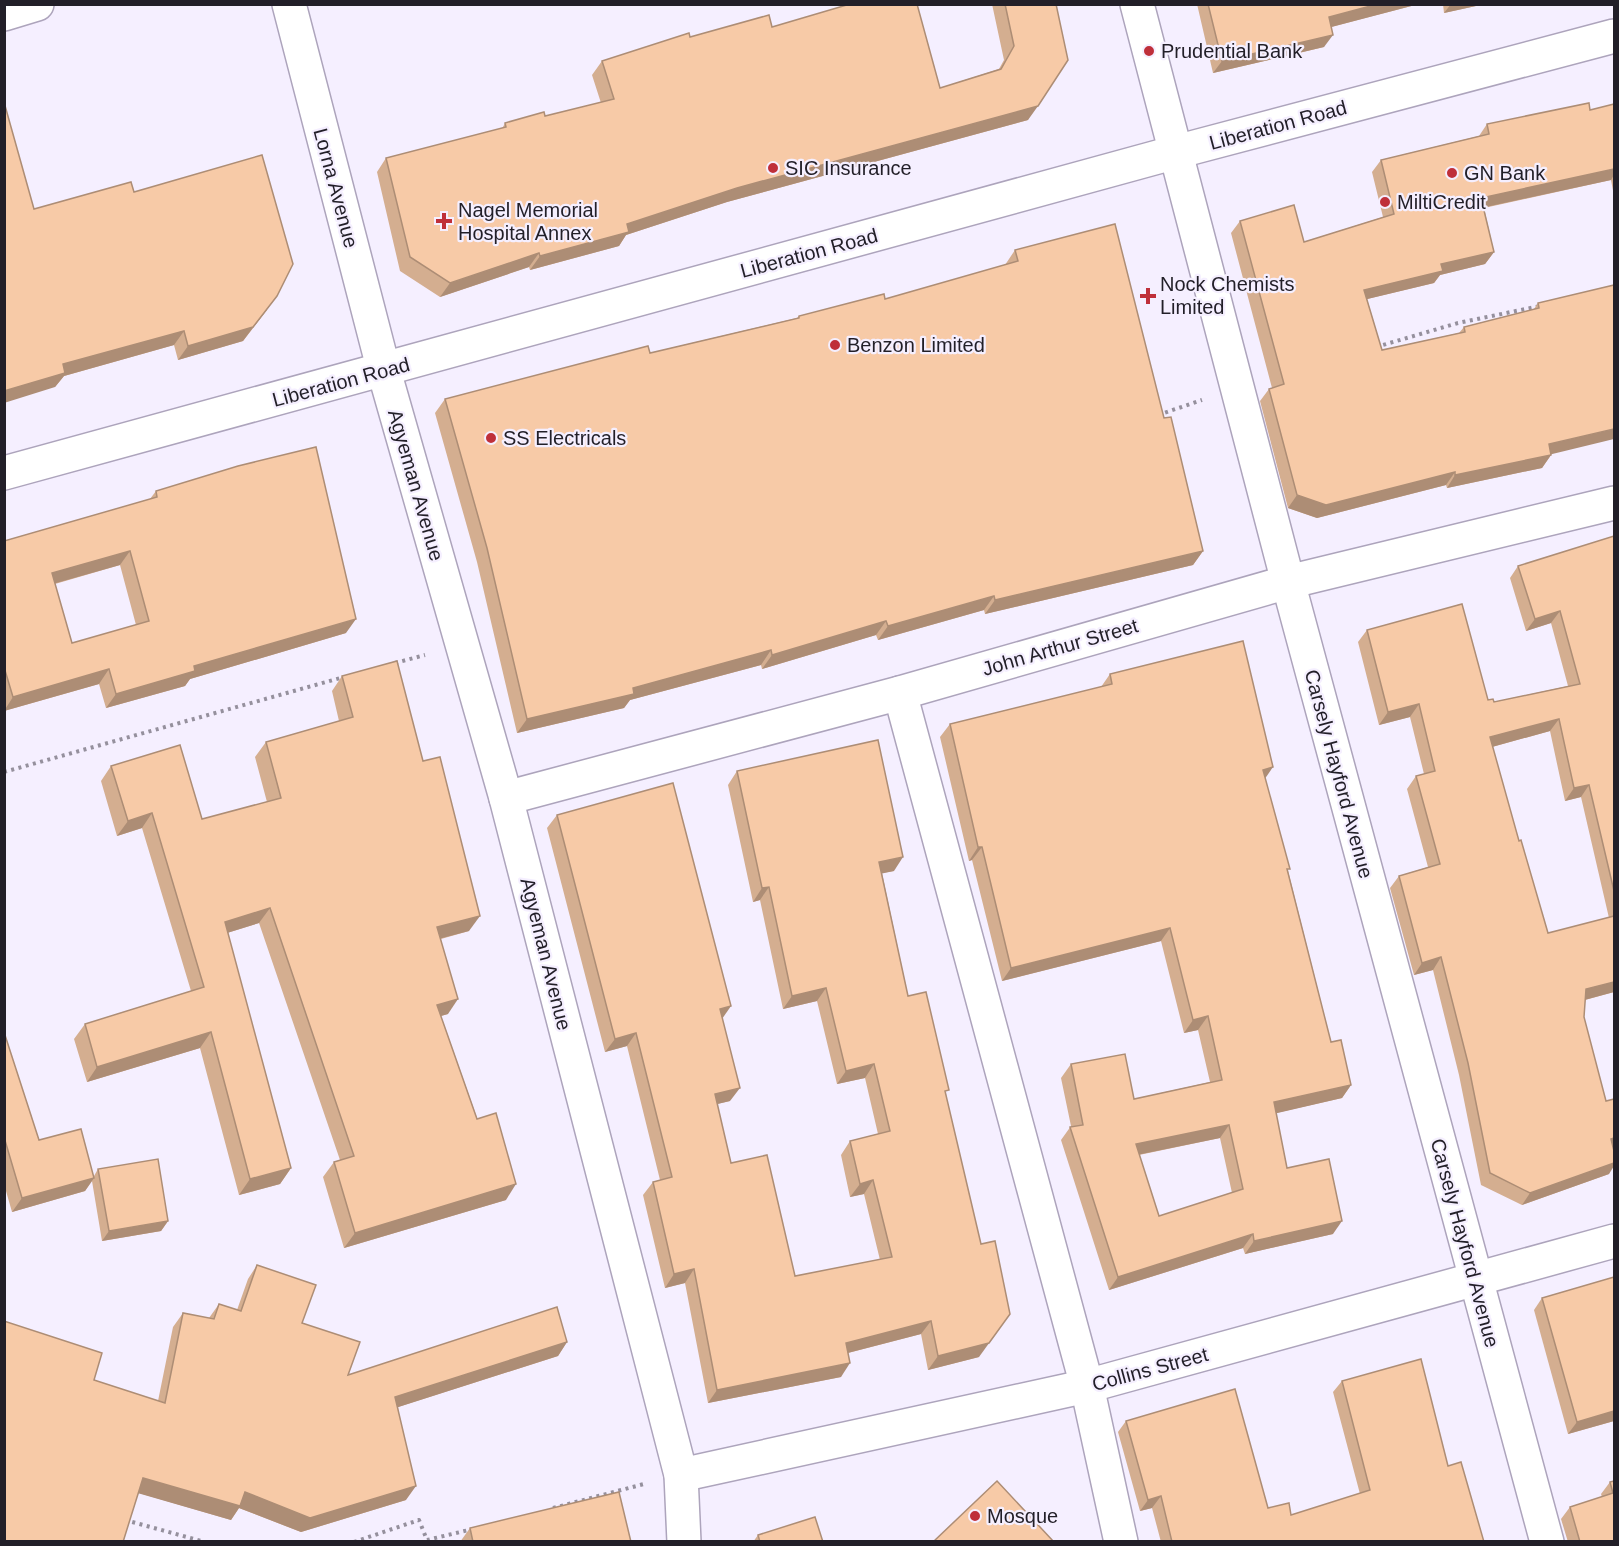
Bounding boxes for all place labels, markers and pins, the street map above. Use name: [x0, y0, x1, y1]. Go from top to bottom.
place label: Prudential Bank: [1161, 40, 1303, 62]
marker: Prudential Bank: [1142, 44, 1156, 58]
place label: SIC Insurance: [785, 157, 912, 179]
marker: SIC Insurance: [766, 161, 780, 175]
place label: GN Bank: [1464, 162, 1546, 184]
marker: GN Bank: [1445, 166, 1459, 180]
place label: MiltiCredit: [1397, 191, 1486, 213]
marker: MiltiCredit: [1378, 195, 1392, 209]
place label: Nagel Memorial Hospital Annex: [458, 199, 598, 244]
marker: Nagel Memorial Hospital Annex: [435, 212, 453, 230]
place label: Nock Chemists Limited: [1160, 273, 1294, 318]
marker: Nock Chemists Limited: [1141, 289, 1155, 303]
place label: Benzon Limited: [847, 334, 985, 356]
marker: Benzon Limited: [828, 338, 842, 352]
place label: SS Electricals: [503, 427, 626, 449]
marker: SS Electricals: [484, 431, 498, 445]
place label: Mosque: [987, 1505, 1058, 1527]
marker: Mosque: [968, 1509, 982, 1523]

